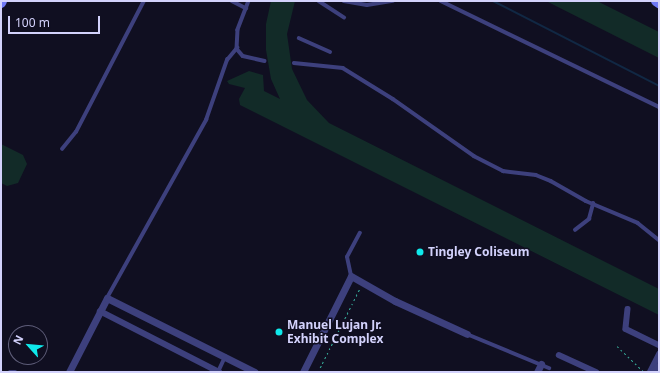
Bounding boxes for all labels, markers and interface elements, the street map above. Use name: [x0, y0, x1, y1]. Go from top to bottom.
scale bar: [10, 8, 102, 34]
text: 100 m: [15, 14, 50, 31]
place label: Tingley Coliseum: [428, 245, 529, 259]
marker: Tingley Coliseum: [415, 247, 425, 257]
place label: Manuel Lujan Jr. Exhibit Complex: [287, 318, 383, 346]
north arrow: [8, 325, 48, 365]
marker: Manuel Lujan Jr. Exhibit Complex: [274, 327, 284, 337]
text: N: [9, 332, 26, 347]

